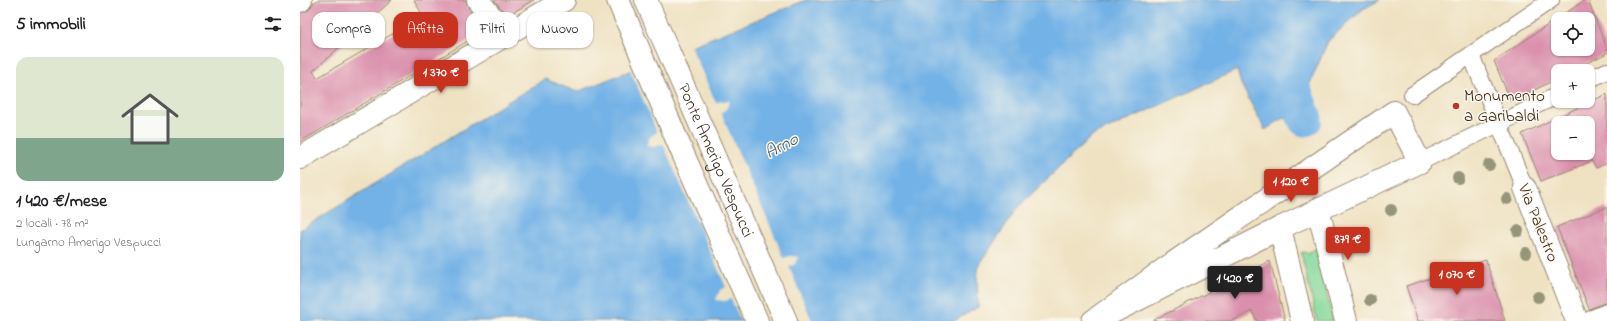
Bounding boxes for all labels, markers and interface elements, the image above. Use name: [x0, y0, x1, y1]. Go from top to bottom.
text: 5 immobili: [16, 12, 86, 37]
chip: Compra: [312, 12, 385, 48]
chip: Affitta: [393, 12, 458, 48]
chip: Filtri: [466, 12, 519, 48]
chip: Nuovo: [527, 12, 593, 48]
map controls: [1551, 12, 1595, 160]
button: locate: [1551, 12, 1595, 56]
icon: filters: [262, 13, 284, 35]
pin: 1 370 €: [404, 60, 478, 94]
text: 1 370 €: [423, 63, 459, 82]
button: +: [1551, 64, 1595, 108]
street label: Ponte Amerigo Vespucci: [671, 80, 760, 241]
icon: home: [114, 83, 186, 155]
place label: Monumento a Garibaldi: [1464, 84, 1545, 129]
marker: Monumento a Garibaldi: [1451, 101, 1461, 111]
button: −: [1551, 116, 1595, 160]
water label: Arno: [760, 127, 804, 167]
pin: 1 120 €: [1254, 169, 1328, 203]
text: 1 120 €: [1273, 172, 1309, 191]
street label: Via Palestro: [1511, 179, 1565, 266]
text: 1 420 €/mese: [16, 189, 107, 214]
text: 2 locali · 78 m²: [16, 214, 89, 233]
pin: 879 €: [1320, 227, 1376, 261]
text: 879 €: [1335, 230, 1361, 249]
text: Lungarno Amerigo Vespucci: [16, 233, 161, 252]
pin: 1 070 €: [1420, 262, 1494, 296]
text: 1 070 €: [1439, 265, 1475, 284]
pin: 1 420 €: [1198, 266, 1272, 300]
text: 1 420 €: [1216, 269, 1254, 288]

